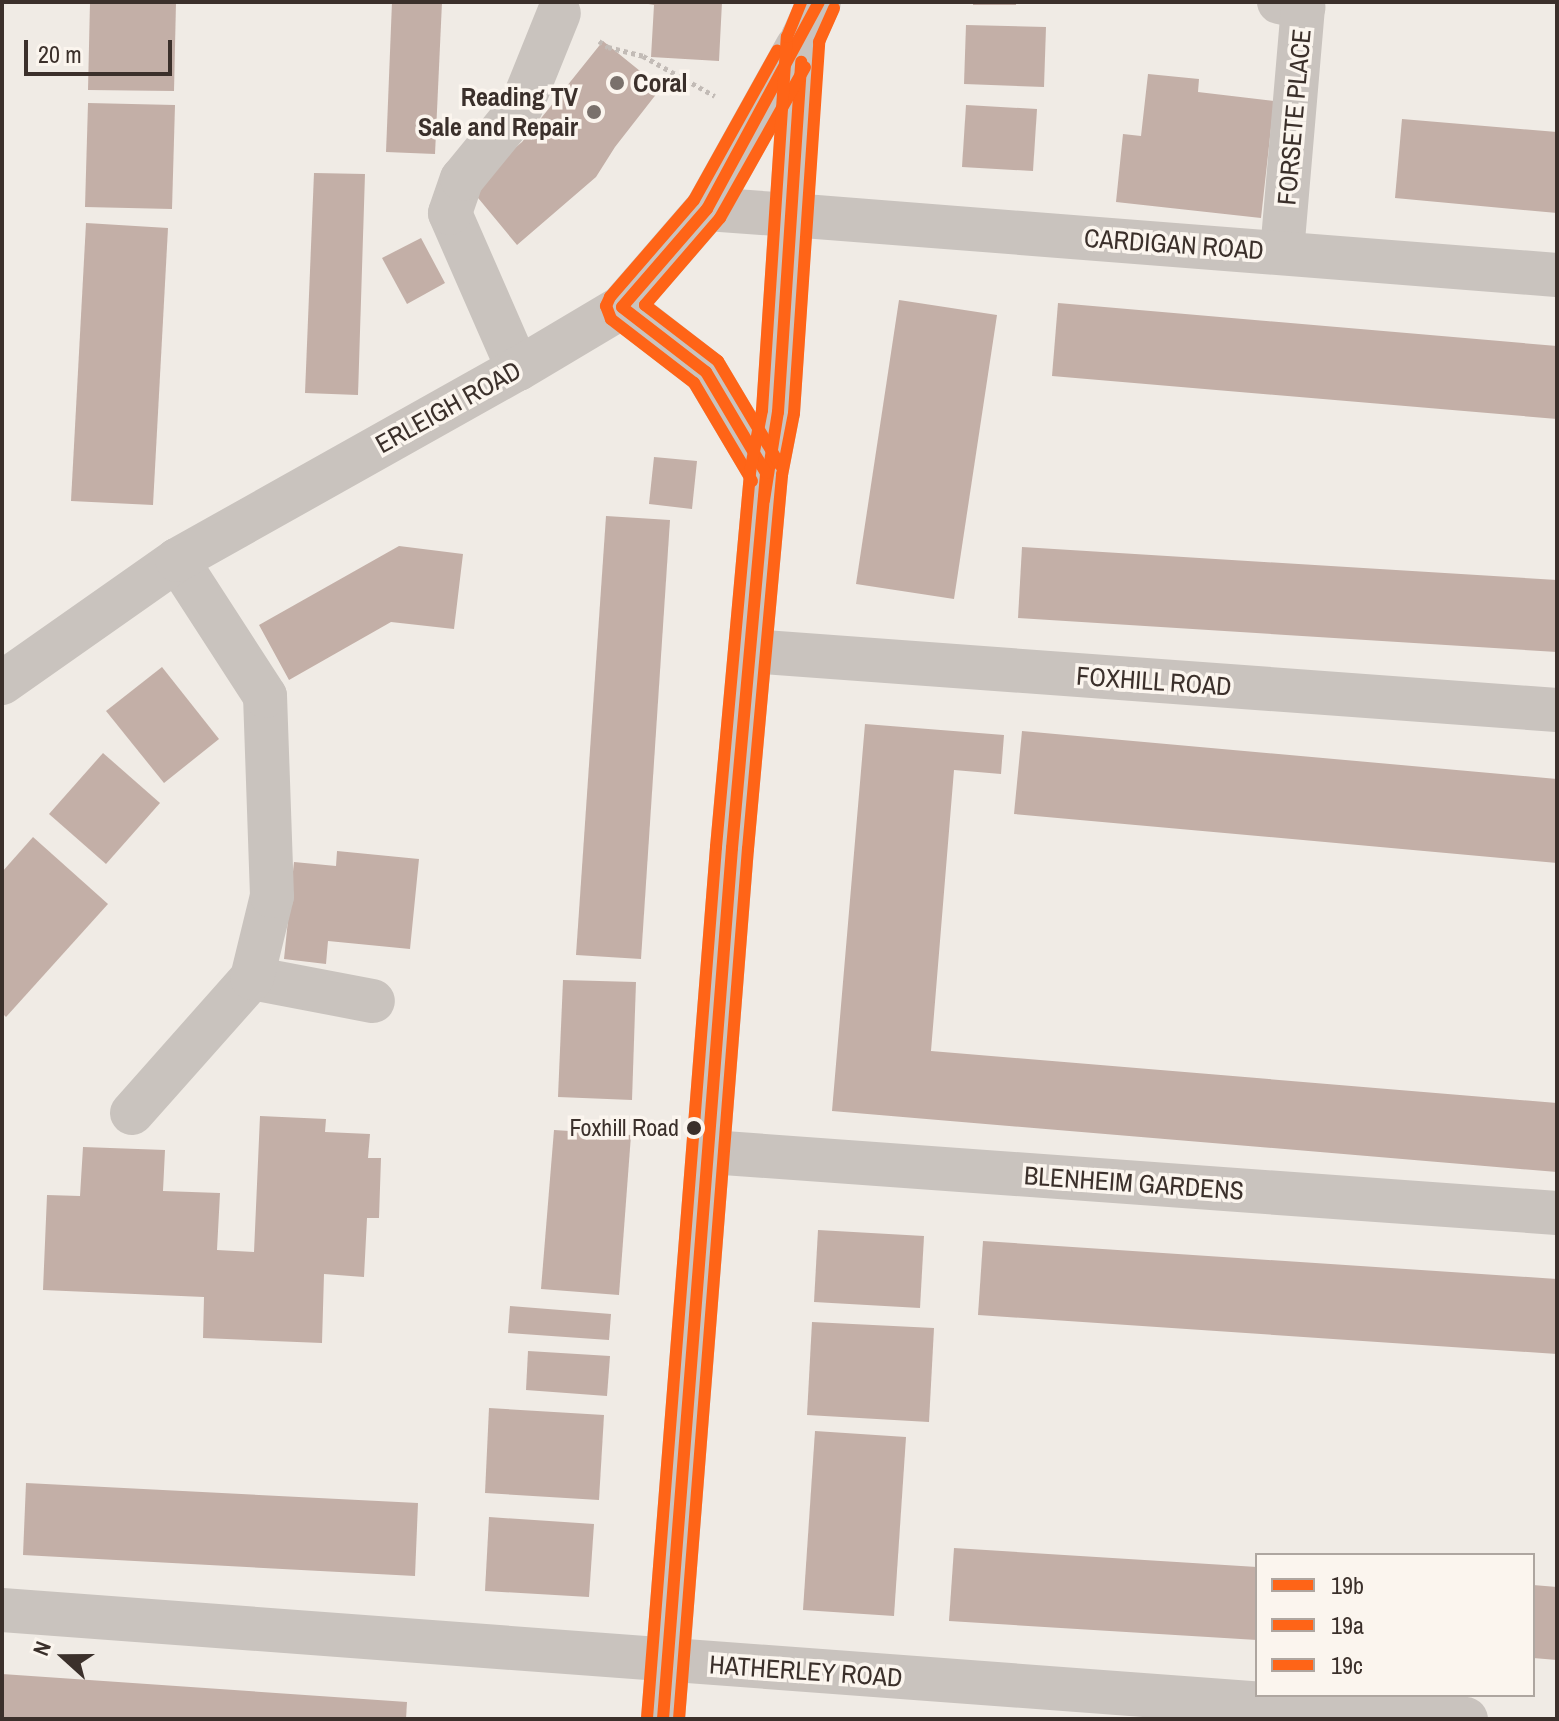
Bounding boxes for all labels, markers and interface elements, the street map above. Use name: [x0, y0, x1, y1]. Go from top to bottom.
scale bar: [28, 24, 176, 74]
street label: FORSETE PLACE: [1271, 28, 1317, 206]
text: 20 m: [38, 38, 82, 70]
place label: Coral: [633, 67, 687, 99]
marker: Coral: [608, 74, 626, 92]
place label: Reading TV Sale and Repair: [418, 81, 578, 142]
marker: Reading TV Sale and Repair: [585, 103, 603, 121]
street label: CARDIGAN ROAD: [1083, 222, 1265, 266]
street label: ERLEIGH ROAD: [370, 354, 526, 460]
street label: FOXHILL ROAD: [1075, 660, 1233, 702]
place label: Foxhill Road: [569, 1114, 679, 1142]
marker: Foxhill Road: [686, 1120, 702, 1136]
street label: BLENHEIM GARDENS: [1023, 1160, 1245, 1206]
legend: [1255, 1553, 1535, 1697]
text: 19b: [1331, 1569, 1364, 1601]
text: 19a: [1331, 1609, 1364, 1641]
north arrow: [24, 1617, 104, 1697]
text: N: [25, 1637, 58, 1660]
street label: HATHERLEY ROAD: [708, 1649, 904, 1693]
text: 19c: [1331, 1649, 1363, 1681]

